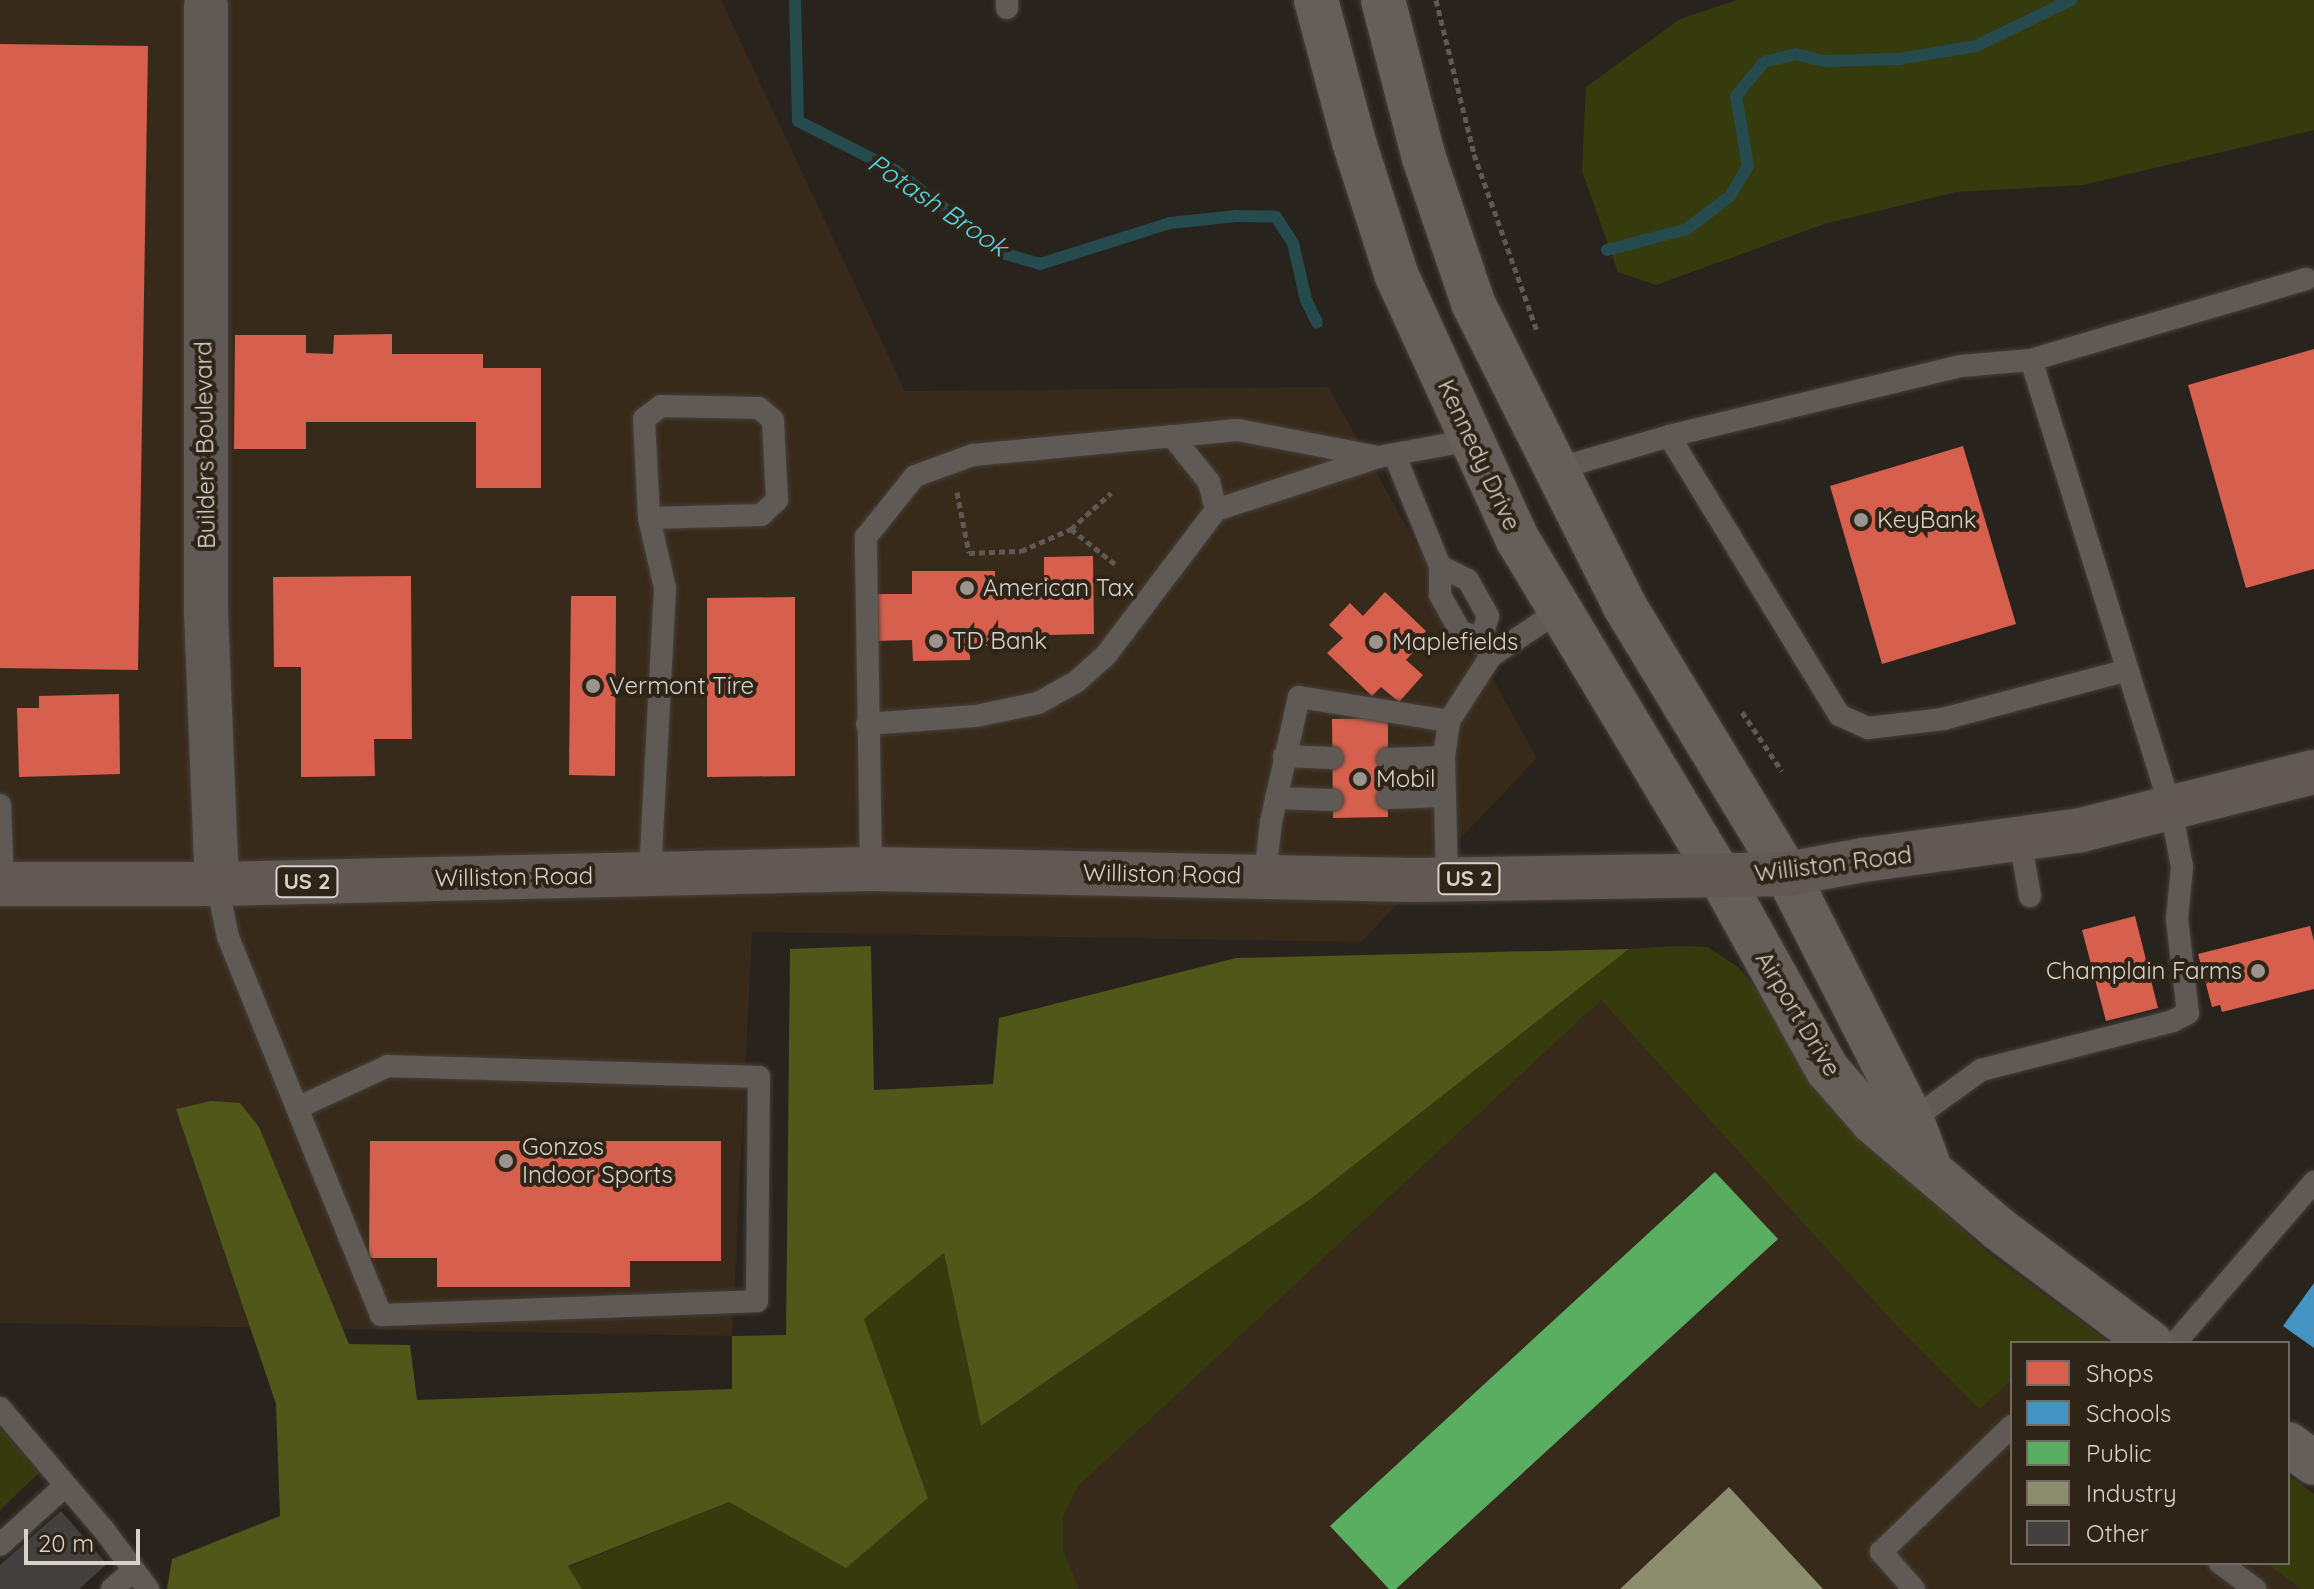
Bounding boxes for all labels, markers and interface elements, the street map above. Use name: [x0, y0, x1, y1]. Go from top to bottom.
water label: Potash Brook: [862, 147, 1014, 263]
street label: Builders Boulevard: [189, 341, 221, 549]
street label: Kennedy Drive: [1431, 375, 1527, 535]
place label: KeyBank: [1877, 506, 1977, 534]
marker: KeyBank: [1852, 511, 1870, 529]
place label: American Tax: [983, 574, 1134, 602]
marker: American Tax: [958, 579, 976, 597]
place label: TD Bank: [952, 627, 1047, 655]
place label: Maplefields: [1392, 628, 1518, 656]
marker: TD Bank: [927, 632, 945, 650]
marker: Maplefields: [1367, 633, 1385, 651]
place label: Vermont Tire: [609, 672, 754, 700]
marker: Vermont Tire: [584, 677, 602, 695]
place label: Mobil: [1376, 765, 1436, 793]
marker: Mobil: [1351, 770, 1369, 788]
street label: Williston Road: [1753, 840, 1913, 888]
street label: Williston Road: [1083, 858, 1241, 890]
street label: Williston Road: [435, 861, 593, 893]
road number: US 2: [1437, 861, 1501, 897]
road number: US 2: [275, 864, 339, 900]
street label: Airport Drive: [1749, 946, 1847, 1082]
place label: Champlain Farms: [2046, 957, 2242, 985]
marker: Champlain Farms: [2249, 962, 2267, 980]
place label: Gonzos Indoor Sports: [522, 1133, 673, 1189]
marker: Gonzos Indoor Sports: [497, 1152, 515, 1170]
legend: [2010, 1341, 2290, 1565]
text: Shops: [2086, 1358, 2153, 1388]
text: Schools: [2086, 1398, 2171, 1428]
text: Public: [2086, 1438, 2151, 1468]
text: Industry: [2086, 1478, 2177, 1508]
scale bar: [28, 1513, 144, 1563]
text: Other: [2086, 1518, 2149, 1548]
text: 20 m: [38, 1528, 94, 1558]

